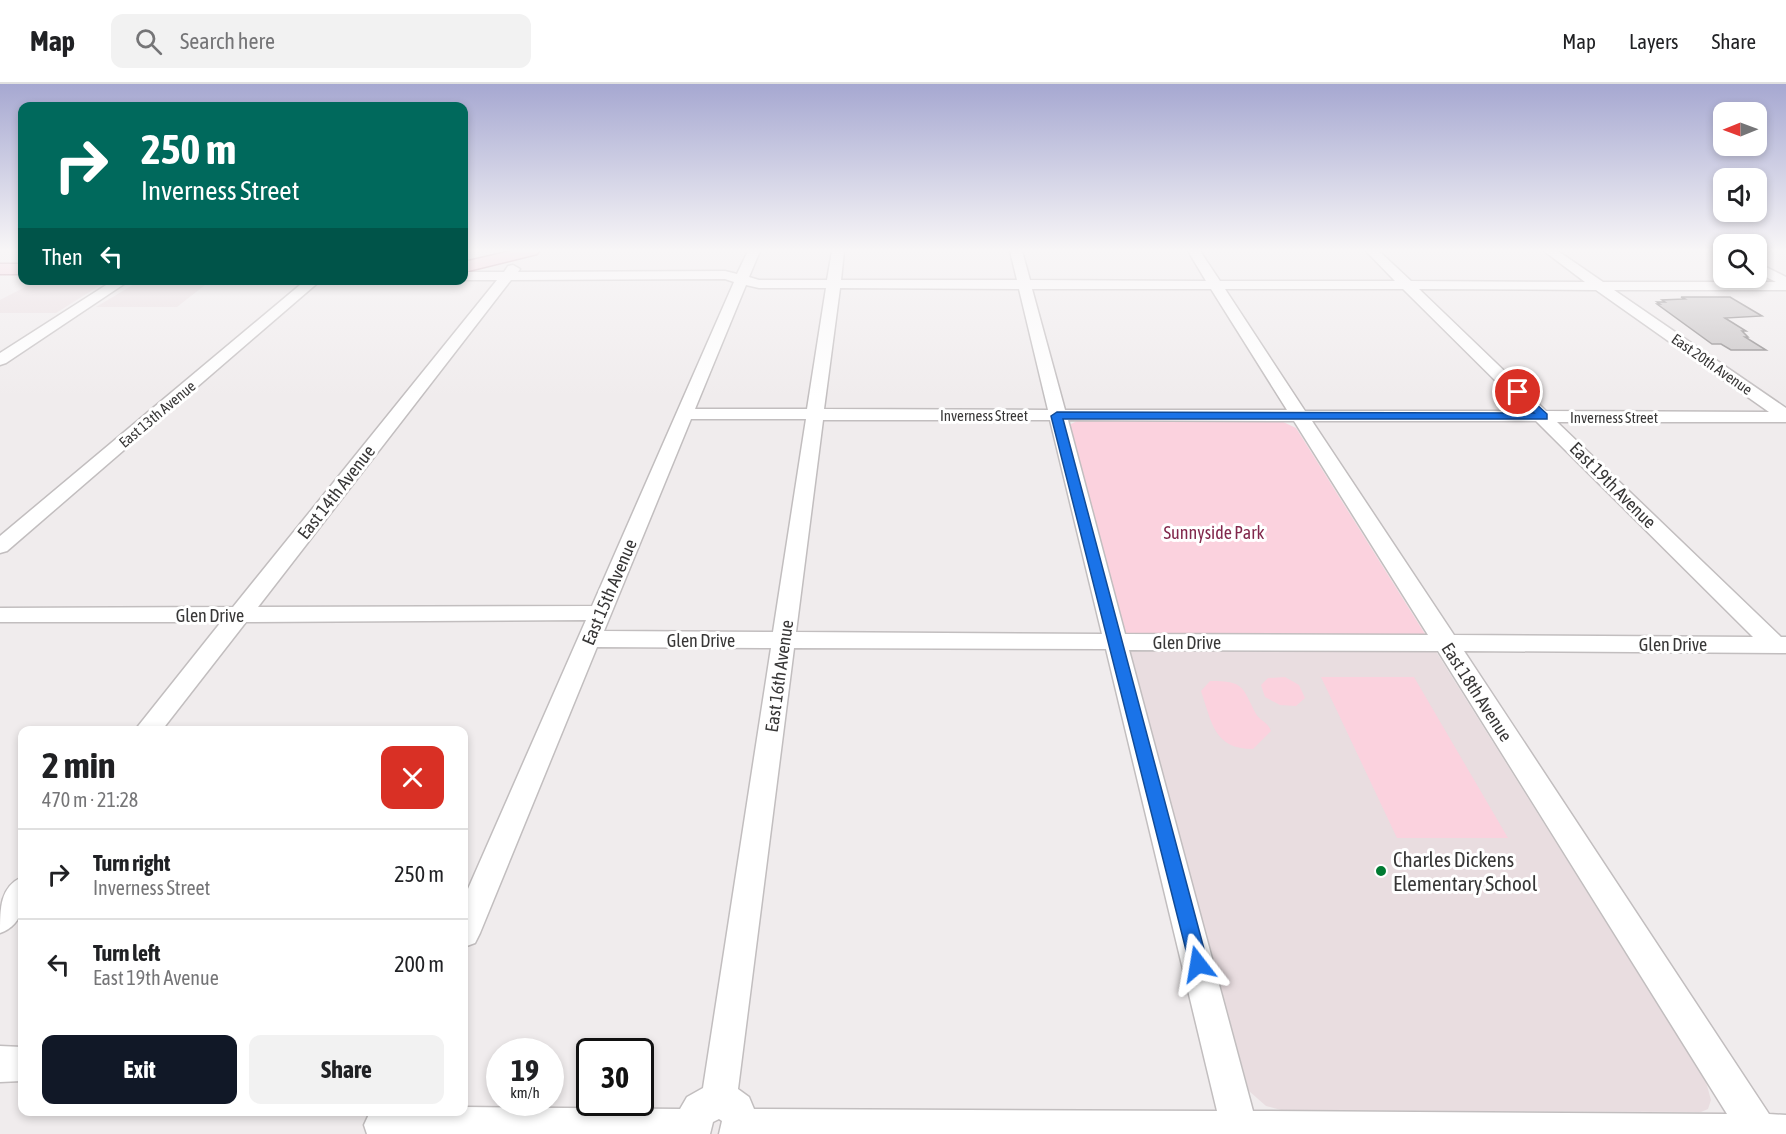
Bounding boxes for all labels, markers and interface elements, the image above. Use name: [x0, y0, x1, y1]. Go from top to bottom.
search box: [111, 14, 531, 68]
text: Map: [30, 25, 75, 57]
icon: search: [132, 25, 165, 58]
text: Search here: [180, 28, 275, 54]
text: Map: [1562, 29, 1596, 53]
text: Layers: [1629, 29, 1679, 53]
text: Share: [1712, 29, 1756, 53]
north arrow: [1713, 102, 1767, 156]
map controls: [1713, 102, 1767, 288]
text: 250 m: [141, 125, 236, 173]
icon: right: [42, 126, 120, 204]
button: sound: [1713, 168, 1767, 222]
text: Inverness Street: [141, 175, 299, 206]
button: search: [1713, 234, 1767, 288]
icon: left: [95, 240, 128, 273]
text: Then: [42, 244, 83, 270]
street label: East 20th Avenue: [1668, 330, 1756, 398]
pin: [1492, 366, 1543, 417]
icon: arrive: [1501, 375, 1534, 408]
street label: East 13th Avenue: [115, 377, 199, 451]
street label: Inverness Street: [940, 407, 1028, 424]
street label: Inverness Street: [1570, 409, 1658, 426]
street label: East 19th Avenue: [1566, 438, 1660, 532]
street label: East 14th Avenue: [293, 441, 379, 543]
park label: Sunnyside Park: [1164, 522, 1265, 543]
street label: East 15th Avenue: [577, 536, 641, 648]
street label: Glen Drive: [176, 605, 244, 626]
street label: East 16th Avenue: [761, 619, 797, 733]
street label: Glen Drive: [667, 630, 735, 651]
street label: Glen Drive: [1153, 632, 1221, 653]
street label: Glen Drive: [1639, 634, 1707, 655]
street label: East 18th Avenue: [1437, 639, 1517, 745]
text: 2 min: [42, 744, 116, 786]
button: close: [381, 746, 444, 809]
text: 470 m · 21:28: [42, 788, 138, 811]
place label: Charles Dickens Elementary School: [1393, 847, 1538, 895]
text: Turn right: [93, 850, 170, 876]
icon: right: [42, 858, 75, 891]
text: 250 m: [394, 861, 444, 887]
marker: Charles Dickens Elementary School: [1374, 864, 1388, 878]
text: Inverness Street: [93, 876, 210, 899]
position arrow: [1166, 932, 1230, 996]
text: Turn left: [93, 940, 160, 966]
icon: left: [42, 948, 75, 981]
text: 200 m: [394, 951, 444, 977]
text: East 19th Avenue: [93, 966, 219, 989]
button: Exit: [42, 1035, 237, 1104]
button: Share: [249, 1035, 444, 1104]
speed limit sign: 30: [576, 1038, 654, 1116]
text: 19: [511, 1053, 539, 1087]
text: km/h: [510, 1084, 540, 1101]

